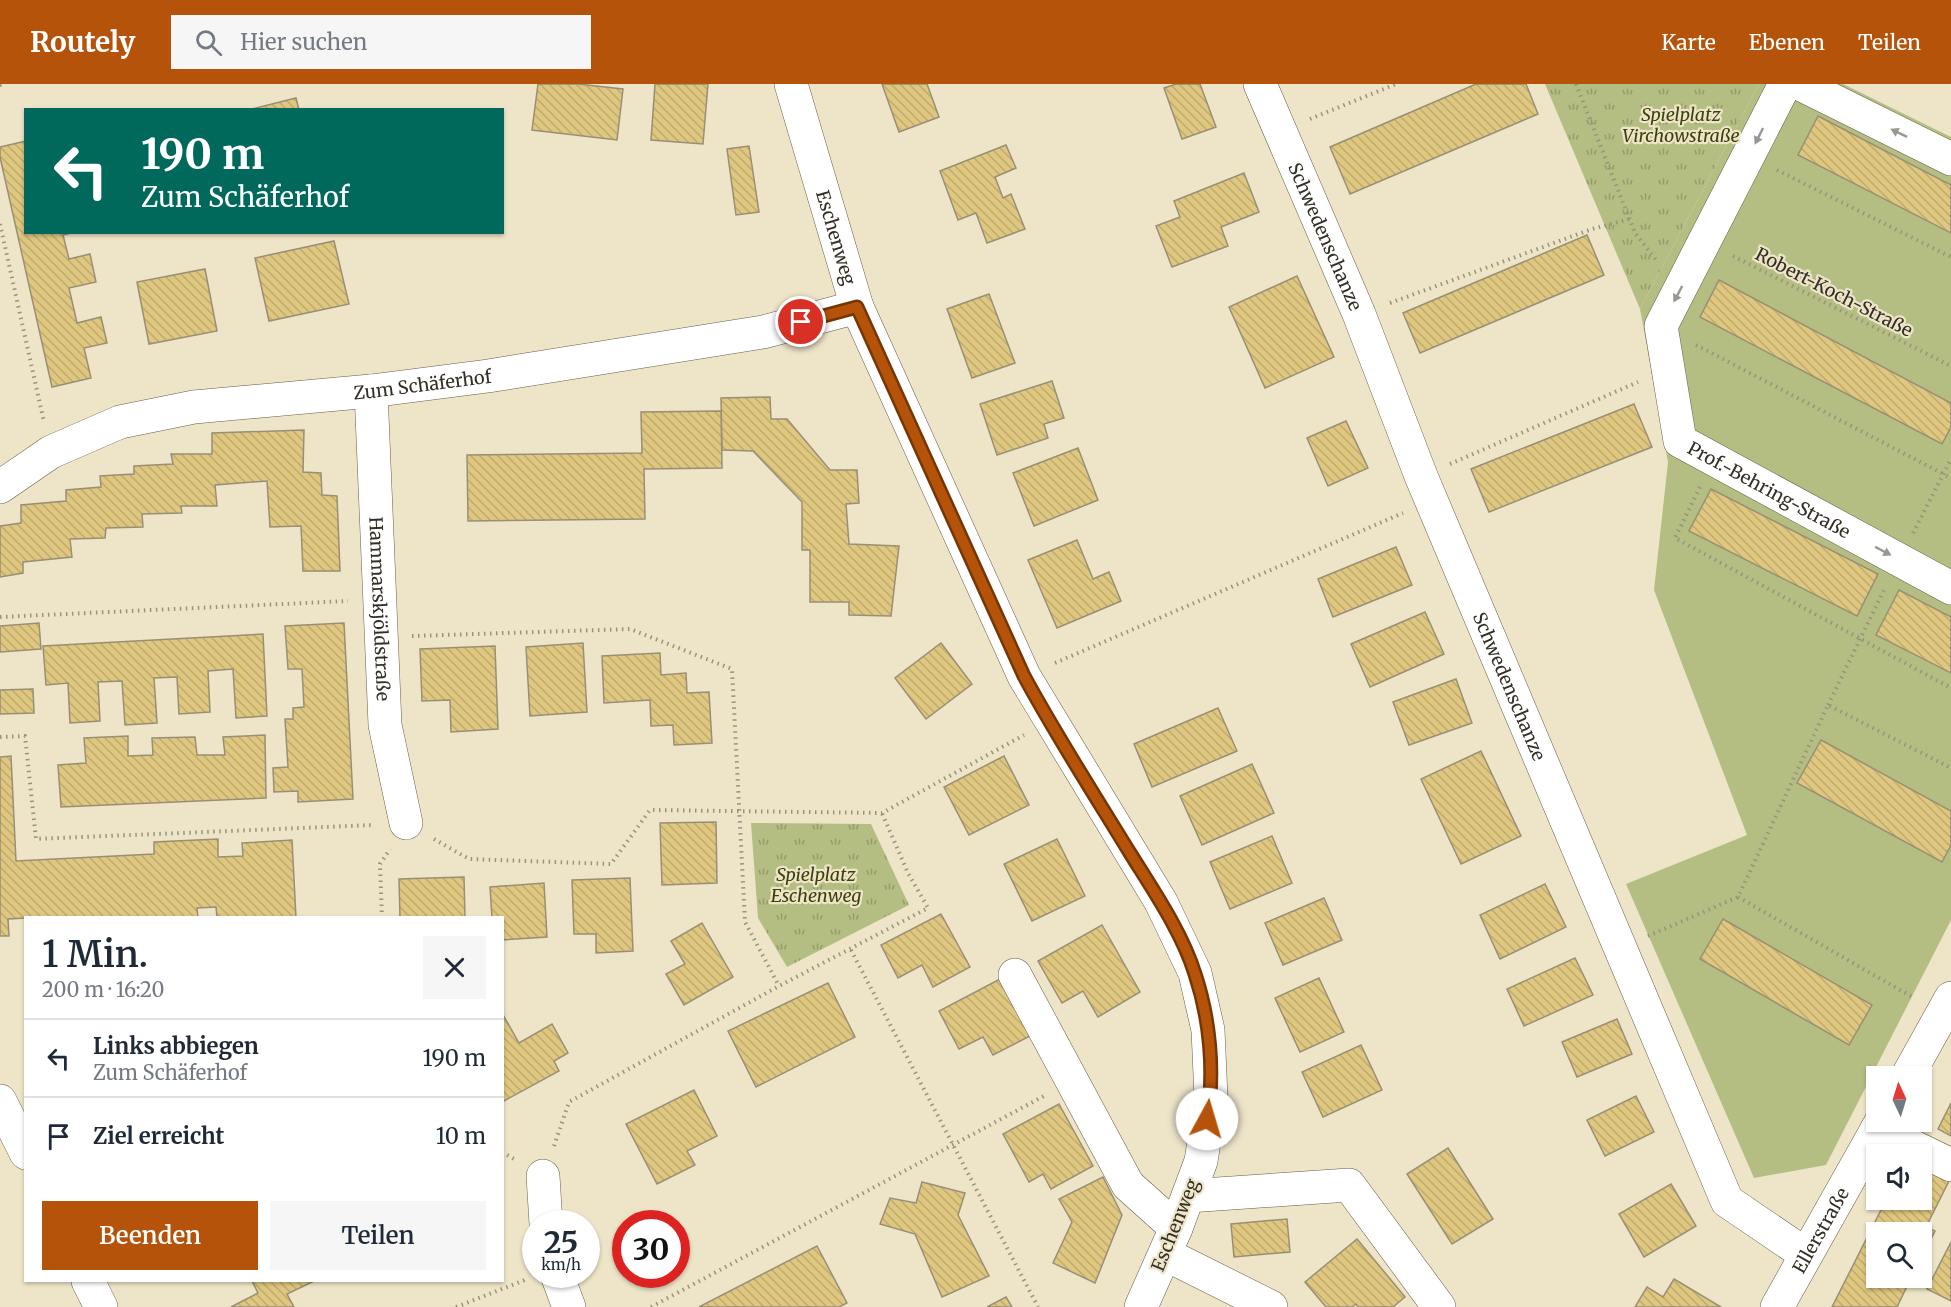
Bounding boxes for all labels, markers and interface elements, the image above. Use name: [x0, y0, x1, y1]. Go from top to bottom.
search box: [171, 15, 591, 69]
text: Routely: [30, 24, 135, 60]
icon: search: [192, 26, 225, 59]
text: Hier suchen: [240, 28, 367, 56]
text: Karte: [1661, 29, 1716, 56]
text: Ebenen: [1749, 29, 1825, 56]
text: Teilen: [1858, 29, 1921, 56]
park label: Spielplatz Virchowstraße: [1622, 103, 1740, 147]
text: 190 m: [141, 128, 264, 180]
one-way arrow: [1754, 128, 1764, 145]
one-way arrow: [1890, 128, 1907, 138]
icon: left: [42, 132, 120, 210]
street label: Schwedenschanze: [1284, 159, 1368, 314]
text: Zum Schäferhof: [141, 180, 349, 214]
street label: Eschenweg: [812, 187, 861, 288]
street label: Robert-Koch-Straße: [1751, 242, 1917, 342]
one-way arrow: [1673, 285, 1683, 303]
pin: [775, 296, 826, 347]
icon: arrive: [784, 305, 817, 338]
street label: Zum Schäferhof: [352, 364, 494, 404]
street label: Prof.-Behring-Straße: [1684, 436, 1855, 543]
street label: Hammarskjöldstraße: [365, 516, 395, 701]
one-way arrow: [1875, 546, 1892, 556]
street label: Schwedenschanze: [1468, 609, 1551, 764]
park label: Spielplatz Eschenweg: [771, 863, 861, 907]
text: 1 Min.: [42, 932, 148, 977]
button: close: [423, 936, 486, 999]
text: 200 m · 16:20: [42, 977, 164, 1002]
text: Links abbiegen: [93, 1032, 259, 1060]
icon: left: [42, 1042, 75, 1075]
text: 190 m: [423, 1044, 486, 1072]
text: Zum Schäferhof: [93, 1060, 247, 1085]
north arrow: [1866, 1066, 1932, 1132]
map controls: [1866, 1066, 1932, 1288]
position arrow: [1175, 1087, 1239, 1151]
icon: arrive: [42, 1120, 75, 1153]
text: Ziel erreicht: [93, 1122, 224, 1150]
text: 10 m: [436, 1122, 486, 1150]
button: sound: [1866, 1144, 1932, 1210]
street label: Eschenweg: [1146, 1175, 1204, 1275]
street label: Ellerstraße: [1787, 1183, 1853, 1277]
button: Beenden: [42, 1201, 258, 1270]
button: Teilen: [270, 1201, 486, 1270]
speed limit sign: 30: [612, 1210, 690, 1288]
button: search: [1866, 1222, 1932, 1288]
text: 25: [544, 1223, 578, 1261]
text: km/h: [541, 1255, 581, 1274]

